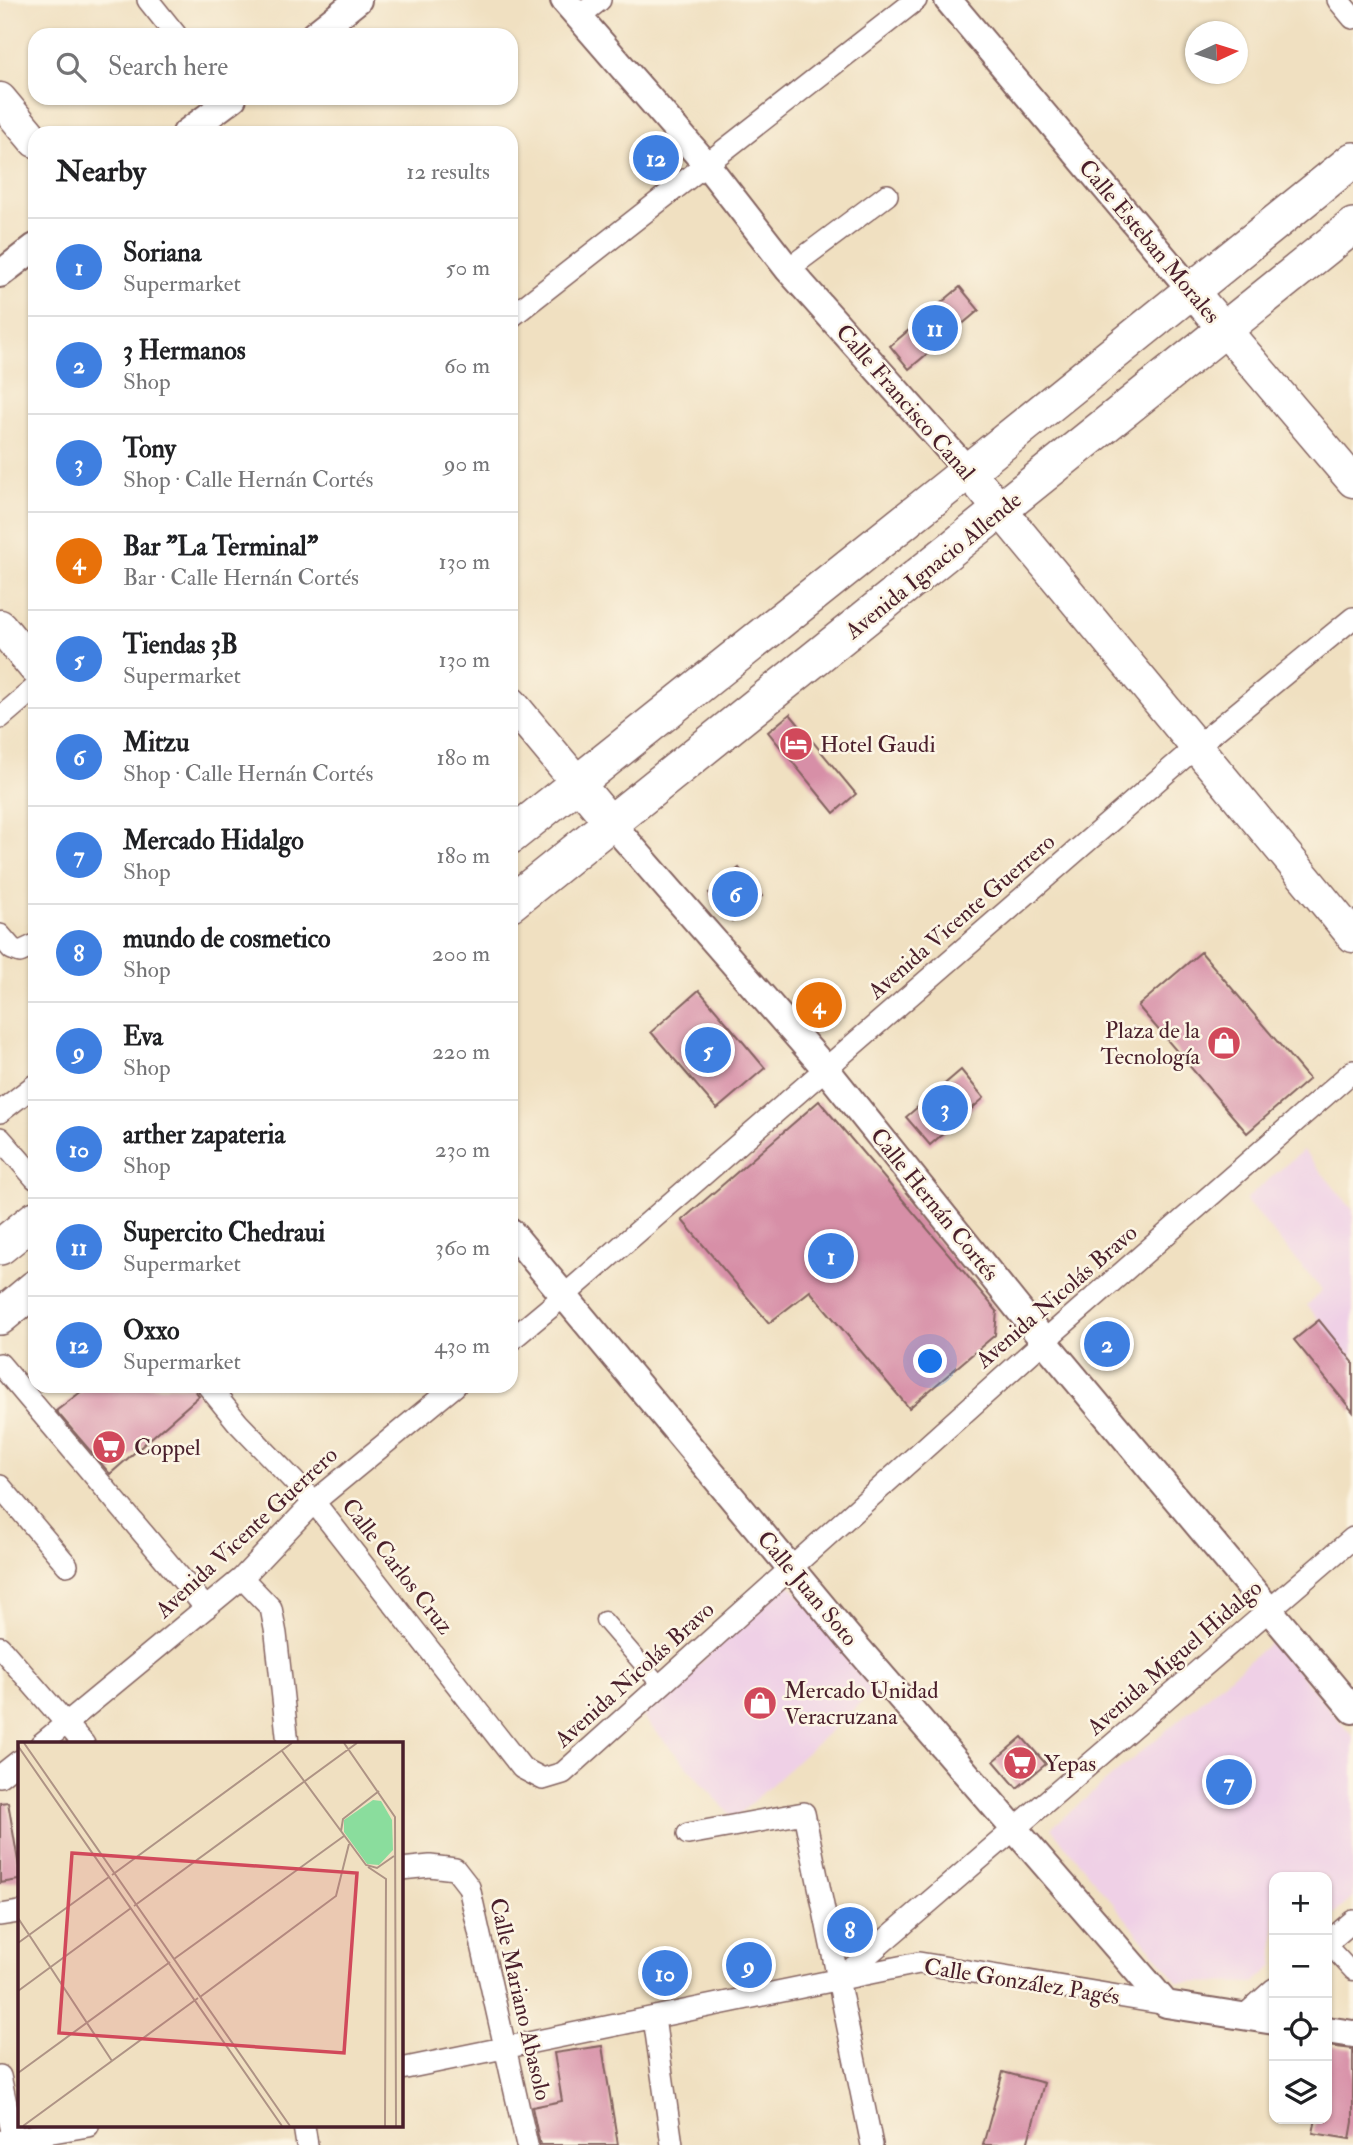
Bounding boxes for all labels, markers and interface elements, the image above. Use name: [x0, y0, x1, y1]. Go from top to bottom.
north arrow: [1185, 21, 1248, 84]
search box: [28, 28, 518, 105]
icon: search: [52, 48, 90, 86]
text: Search here: [108, 51, 228, 83]
pin: 12: [633, 132, 679, 184]
text: Nearby: [56, 153, 146, 190]
street label: Calle Esteban Morales: [1072, 153, 1227, 329]
text: 12 results: [406, 157, 490, 186]
text: Soriana: [123, 237, 201, 269]
text: 1: [75, 253, 83, 282]
text: 50 m: [446, 253, 490, 282]
text: Supermarket: [123, 269, 241, 298]
pin: 11: [912, 302, 958, 354]
street label: Calle Francisco Canal: [830, 318, 982, 487]
text: 3 Hermanos: [123, 335, 246, 367]
text: 2: [73, 351, 85, 380]
text: 60 m: [444, 351, 490, 380]
text: Shop: [123, 367, 171, 396]
text: Tony: [123, 433, 176, 465]
text: 3: [75, 449, 83, 478]
text: 90 m: [444, 449, 490, 478]
text: Shop · Calle Hernán Cortés: [123, 465, 373, 494]
street label: Avenida Ignacio Allende: [838, 485, 1028, 646]
text: Bar "La Terminal": [123, 531, 318, 563]
text: 4: [73, 547, 85, 576]
text: 130 m: [438, 547, 490, 576]
text: Bar · Calle Hernán Cortés: [123, 563, 359, 592]
text: Tiendas 3B: [123, 629, 238, 661]
text: 5: [74, 645, 84, 674]
text: 130 m: [438, 645, 490, 674]
text: Supermarket: [123, 661, 241, 690]
hotel icon: Hotel Gaudi: [777, 725, 815, 763]
text: Mitzu: [123, 727, 189, 759]
place label: Hotel Gaudi: [820, 730, 936, 759]
text: 6: [73, 743, 85, 772]
text: 180 m: [437, 743, 490, 772]
text: Shop · Calle Hernán Cortés: [123, 759, 373, 788]
text: Mercado Hidalgo: [123, 825, 304, 857]
street label: Avenida Vicente Guerrero: [861, 827, 1061, 1006]
text: 7: [74, 841, 84, 870]
text: 180 m: [437, 841, 490, 870]
text: Shop: [123, 857, 171, 886]
pin: 6: [712, 868, 758, 920]
text: mundo de cosmetico: [123, 923, 331, 955]
text: 8: [74, 939, 84, 968]
text: 200 m: [432, 939, 490, 968]
text: Shop: [123, 955, 171, 984]
pin: 4: [796, 979, 842, 1031]
place label: Plaza de la Tecnología: [1100, 1016, 1201, 1071]
text: Eva: [123, 1021, 163, 1053]
pin: 5: [685, 1024, 731, 1076]
shop icon: Plaza de la Tecnología: [1205, 1024, 1243, 1062]
text: 9: [73, 1037, 85, 1066]
text: 220 m: [432, 1037, 490, 1066]
text: Shop: [123, 1053, 171, 1082]
pin: 3: [922, 1082, 968, 1134]
text: arther zapateria: [123, 1119, 285, 1151]
street label: Calle Hernán Cortés: [864, 1122, 1005, 1287]
text: 10: [69, 1135, 89, 1164]
text: 230 m: [435, 1135, 490, 1164]
text: Shop: [123, 1151, 171, 1180]
text: Supercito Chedraui: [123, 1217, 325, 1249]
street label: Avenida Nicolás Bravo: [969, 1218, 1143, 1375]
pin: 1: [808, 1230, 854, 1282]
text: 11: [71, 1233, 87, 1262]
text: 360 m: [435, 1233, 490, 1262]
text: Supermarket: [123, 1249, 241, 1278]
text: Oxxo: [123, 1315, 180, 1347]
pin: 2: [1084, 1318, 1130, 1370]
text: 12: [69, 1331, 89, 1360]
text: 430 m: [434, 1331, 490, 1360]
your location: [913, 1344, 947, 1378]
text: Supermarket: [123, 1347, 241, 1376]
supermarket icon: Coppel: [90, 1428, 128, 1466]
place label: Coppel: [134, 1433, 201, 1463]
street label: Avenida Vicente Guerrero: [148, 1440, 344, 1625]
street label: Calle Carlos Cruz: [335, 1492, 460, 1640]
street label: Calle Juan Soto: [751, 1525, 864, 1652]
street label: Avenida Miguel Hidalgo: [1080, 1573, 1268, 1742]
street label: Avenida Nicolás Bravo: [548, 1595, 720, 1754]
place label: Mercado Unidad Veracruzana: [784, 1676, 939, 1731]
shop icon: Mercado Unidad Veracruzana: [741, 1684, 779, 1722]
inset map: [18, 1742, 402, 2128]
supermarket icon: Yepas: [1001, 1744, 1039, 1782]
place label: Yepas: [1044, 1749, 1096, 1779]
pin: 7: [1206, 1756, 1252, 1808]
map controls: [1269, 1872, 1332, 2124]
button: +: [1269, 1872, 1332, 1935]
street label: Calle Mariano Abasolo: [483, 1895, 558, 2103]
pin: 8: [827, 1904, 873, 1956]
button: −: [1269, 1935, 1332, 1998]
pin: 9: [726, 1939, 772, 1991]
pin: 10: [642, 1947, 688, 1999]
street label: Calle González Pagés: [922, 1952, 1122, 2011]
button: locate: [1269, 1998, 1332, 2061]
button: layers: [1269, 2061, 1332, 2124]

